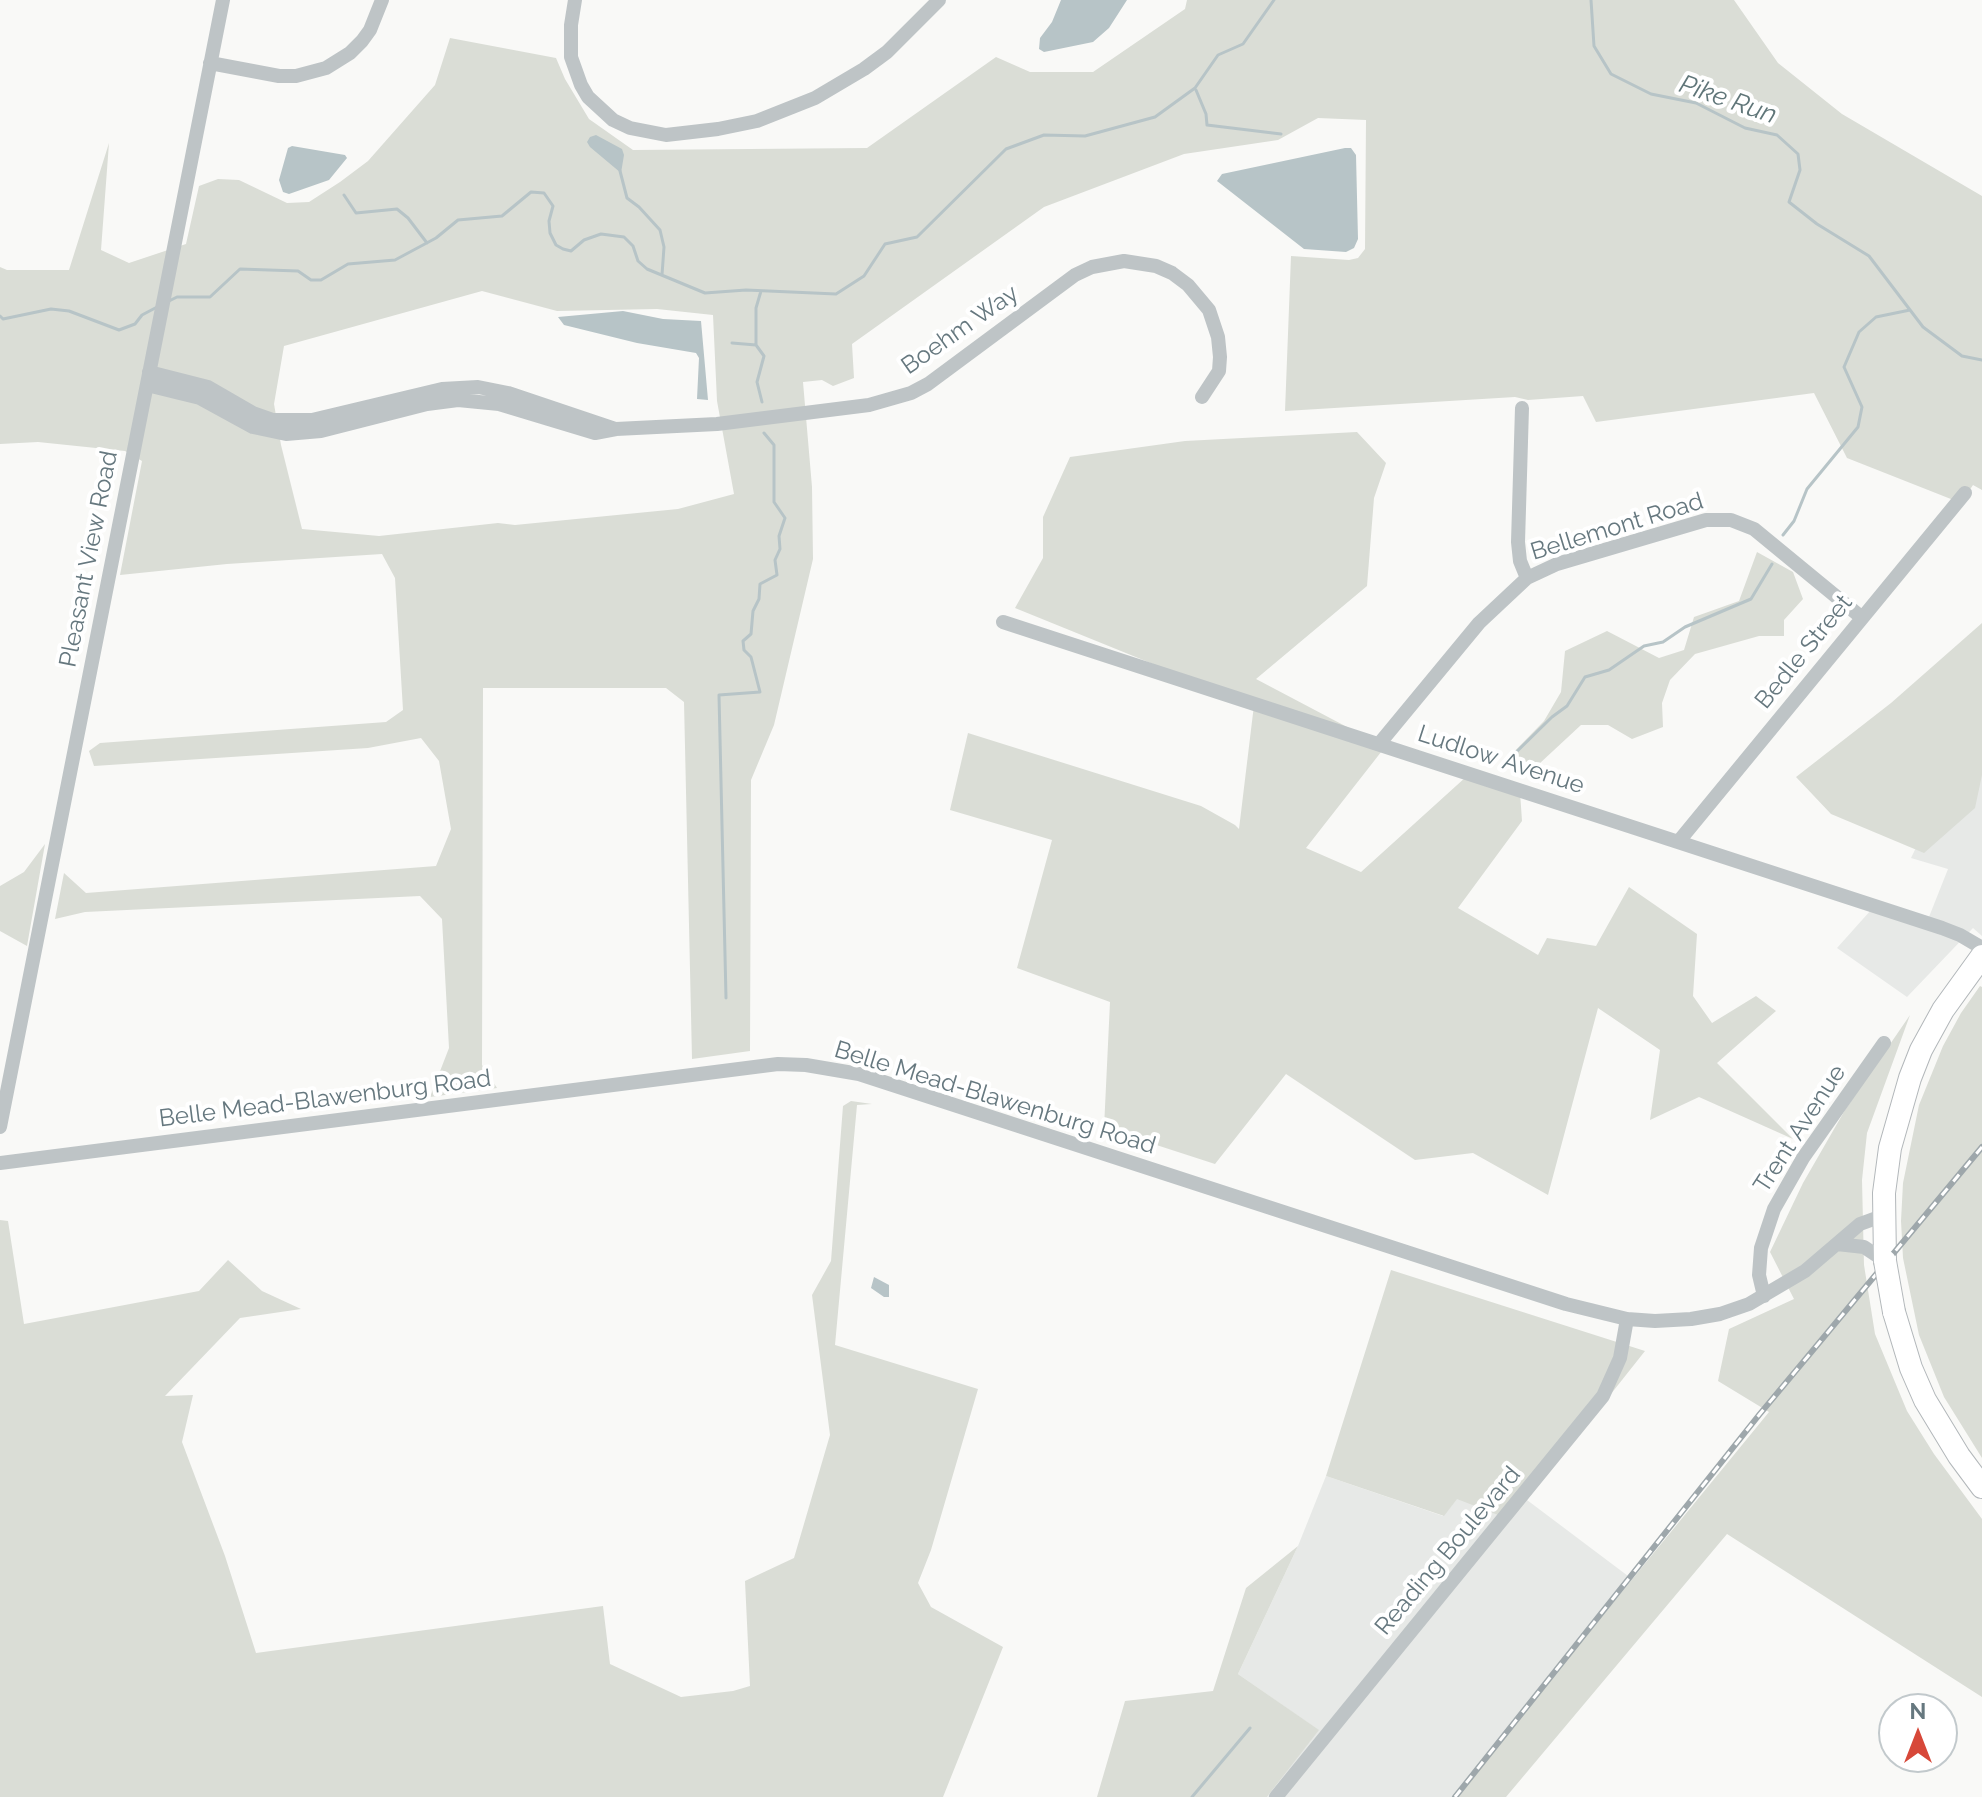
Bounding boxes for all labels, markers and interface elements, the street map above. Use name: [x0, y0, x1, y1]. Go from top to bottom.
water label: Pike Run: [1675, 69, 1781, 131]
street label: Boehm Way: [896, 279, 1024, 381]
street label: Pleasant View Road: [54, 448, 124, 670]
street label: Bellemont Road: [1527, 487, 1707, 567]
street label: Bedle Street: [1749, 589, 1859, 715]
street label: Ludlow Avenue: [1414, 720, 1588, 800]
street label: Belle Mead-Blawenburg Road: [831, 1035, 1159, 1161]
street label: Trent Avenue: [1748, 1060, 1852, 1198]
street label: Belle Mead-Blawenburg Road: [157, 1064, 493, 1134]
street label: Reading Boulevard: [1369, 1461, 1527, 1641]
north arrow: [1878, 1693, 1958, 1773]
text: N: [1910, 1698, 1926, 1724]

